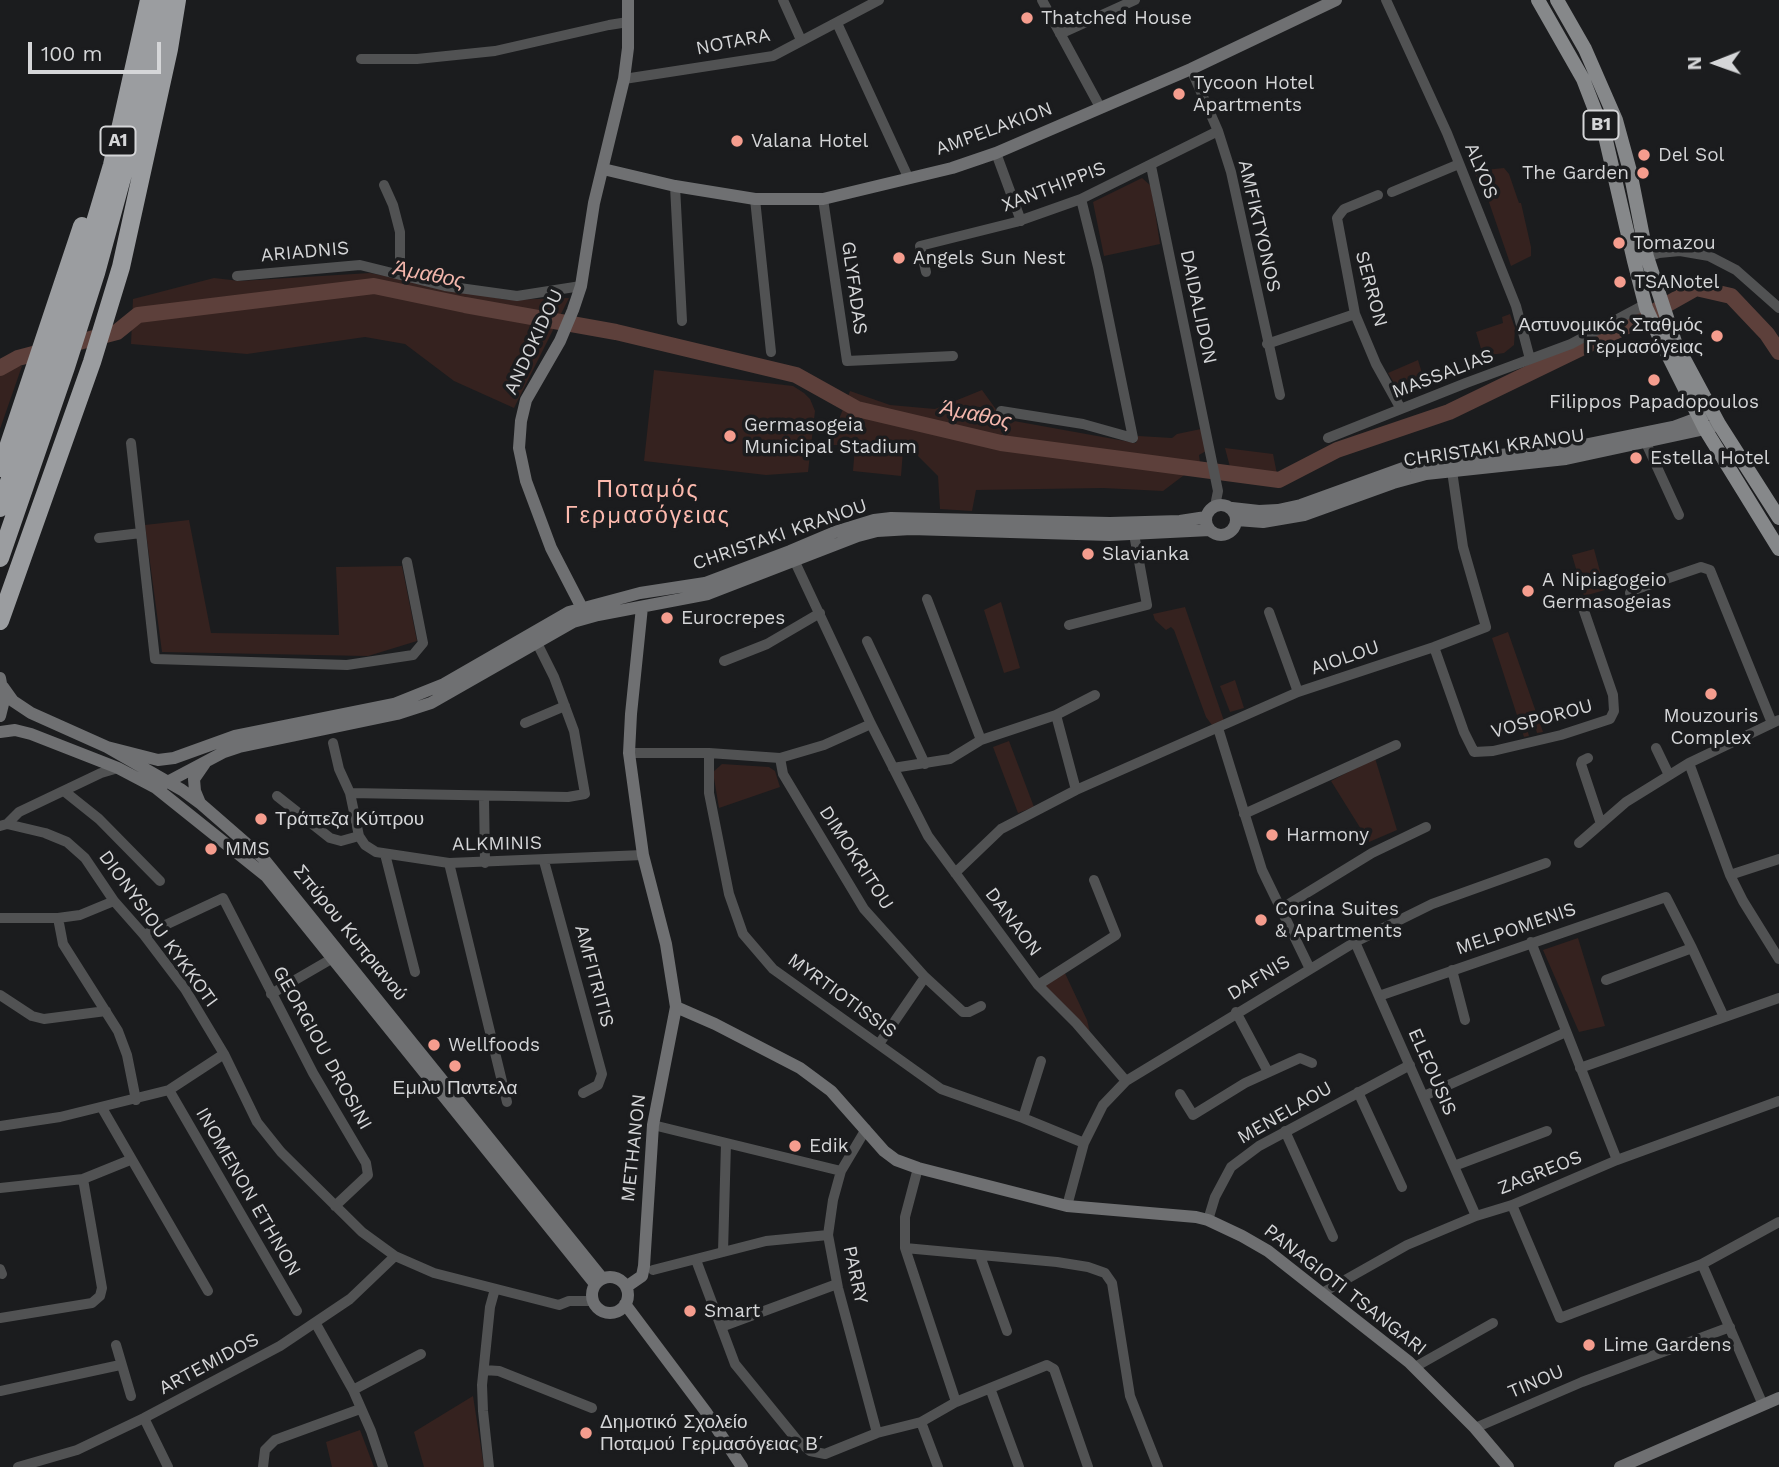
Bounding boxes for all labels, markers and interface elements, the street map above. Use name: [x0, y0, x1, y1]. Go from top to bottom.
place label: Thatched House: [1041, 7, 1192, 29]
marker: Thatched House: [1019, 10, 1035, 26]
street label: NOTARA: [694, 24, 772, 60]
scale bar: [32, 28, 164, 72]
north arrow: [1681, 28, 1751, 98]
text: 100 m: [41, 41, 103, 66]
text: N: [1683, 56, 1706, 71]
place label: Tycoon Hotel Apartments: [1193, 72, 1314, 116]
marker: Tycoon Hotel Apartments: [1171, 86, 1187, 102]
street label: AMPELAKION: [932, 97, 1056, 161]
road number: B1: [1584, 110, 1618, 140]
road number: A1: [100, 126, 136, 156]
place label: Valana Hotel: [751, 130, 868, 152]
marker: Valana Hotel: [729, 133, 745, 149]
street label: ALYOS: [1459, 140, 1503, 202]
place label: Del Sol: [1658, 144, 1724, 166]
marker: Del Sol: [1636, 147, 1652, 163]
street label: XANTHIPPIS: [999, 157, 1109, 217]
street label: AMFIKTYONOS: [1233, 158, 1285, 294]
place label: The Garden: [1522, 162, 1629, 184]
marker: The Garden: [1635, 165, 1651, 181]
place label: Tomazou: [1633, 232, 1716, 254]
marker: Tomazou: [1611, 235, 1627, 251]
street label: ARIADNIS: [260, 237, 350, 267]
street label: GLYFADAS: [836, 240, 872, 336]
place label: Angels Sun Nest: [913, 247, 1065, 269]
street label: DAIDALIDON: [1175, 248, 1221, 366]
street label: SERRON: [1350, 249, 1392, 329]
marker: Angels Sun Nest: [891, 250, 907, 266]
water label: Άμαθος: [391, 256, 467, 294]
place label: TSANotel: [1634, 271, 1719, 293]
marker: TSANotel: [1612, 274, 1628, 290]
street label: ANDOKIDOU: [500, 286, 568, 398]
place label: Αστυνομικός Σταθμός Γερμασόγειας: [1518, 314, 1703, 358]
marker: Αστυνομικός Σταθμός Γερμασόγειας: [1709, 328, 1725, 344]
street label: MASSALIAS: [1389, 344, 1497, 404]
marker: Filippos Papadopoulos: [1646, 372, 1662, 388]
place label: Filippos Papadopoulos: [1549, 391, 1759, 413]
water label: Άμαθος: [938, 395, 1014, 435]
place label: Germasogeia Municipal Stadium: [744, 414, 917, 458]
street label: CHRISTAKI KRANOU: [1402, 424, 1586, 472]
marker: Germasogeia Municipal Stadium: [722, 428, 738, 444]
place label: Estella Hotel: [1650, 447, 1770, 469]
marker: Estella Hotel: [1628, 450, 1644, 466]
district label: Ποταμός Γερμασόγειας: [567, 476, 729, 530]
street label: CHRISTAKI KRANOU: [690, 494, 870, 576]
place label: Slavianka: [1102, 543, 1189, 565]
marker: Slavianka: [1080, 546, 1096, 562]
place label: A Nipiagogeio Germasogeias: [1542, 569, 1672, 613]
marker: A Nipiagogeio Germasogeias: [1520, 583, 1536, 599]
place label: Eurocrepes: [681, 607, 785, 629]
marker: Eurocrepes: [659, 610, 675, 626]
street label: AIOLOU: [1308, 636, 1382, 680]
marker: Mouzouris Complex: [1703, 686, 1719, 702]
street label: VOSPOROU: [1489, 694, 1595, 744]
place label: Mouzouris Complex: [1663, 705, 1759, 749]
street label: DIMOKRITOU: [814, 802, 898, 914]
place label: Τράπεζα Κύπρου: [275, 808, 424, 830]
marker: Τράπεζα Κύπρου: [253, 811, 269, 827]
place label: Harmony: [1286, 824, 1369, 846]
marker: Harmony: [1264, 827, 1280, 843]
street label: ALKMINIS: [452, 832, 542, 856]
place label: MMS: [225, 838, 270, 860]
marker: MMS: [203, 841, 219, 857]
street label: DIONYSIOU KYKKOTI: [93, 846, 223, 1012]
street label: Σπύρου Κυπριανού: [288, 861, 412, 1005]
street label: DANAON: [980, 883, 1046, 961]
place label: Corina Suites & Apartments: [1275, 898, 1402, 942]
street label: MELPOMENIS: [1453, 898, 1579, 960]
marker: Corina Suites & Apartments: [1253, 912, 1269, 928]
street label: AMFITRITIS: [569, 922, 619, 1030]
street label: MYRTIOTISSIS: [783, 949, 901, 1043]
street label: DAFNIS: [1223, 950, 1295, 1006]
street label: GEORGIOU DROSINI: [268, 962, 376, 1134]
street label: ELEOUSIS: [1403, 1025, 1461, 1119]
place label: Wellfoods: [448, 1034, 540, 1056]
marker: Wellfoods: [426, 1037, 442, 1053]
marker: Εμιλυ Παντελα: [447, 1058, 463, 1074]
place label: Εμιλυ Παντελα: [392, 1077, 518, 1099]
street label: MENELAOU: [1234, 1077, 1336, 1149]
street label: METHANON: [617, 1093, 651, 1203]
street label: INOMENON ETHNON: [191, 1104, 305, 1280]
place label: Edik: [809, 1135, 849, 1157]
marker: Edik: [787, 1138, 803, 1154]
street label: ZAGREOS: [1495, 1146, 1585, 1200]
street label: PANAGIOTI TSANGARI: [1259, 1219, 1431, 1361]
street label: PARRY: [838, 1244, 872, 1306]
place label: Smart: [704, 1300, 760, 1322]
marker: Smart: [682, 1303, 698, 1319]
street label: ARTEMIDOS: [155, 1328, 263, 1400]
place label: Lime Gardens: [1603, 1334, 1732, 1356]
marker: Lime Gardens: [1581, 1337, 1597, 1353]
street label: TINOU: [1505, 1360, 1567, 1404]
place label: Δημοτικό Σχολείο Ποταμού Γερμασόγειας Β΄: [600, 1411, 824, 1455]
marker: Δημοτικό Σχολείο Ποταμού Γερμασόγειας Β΄: [578, 1425, 594, 1441]

